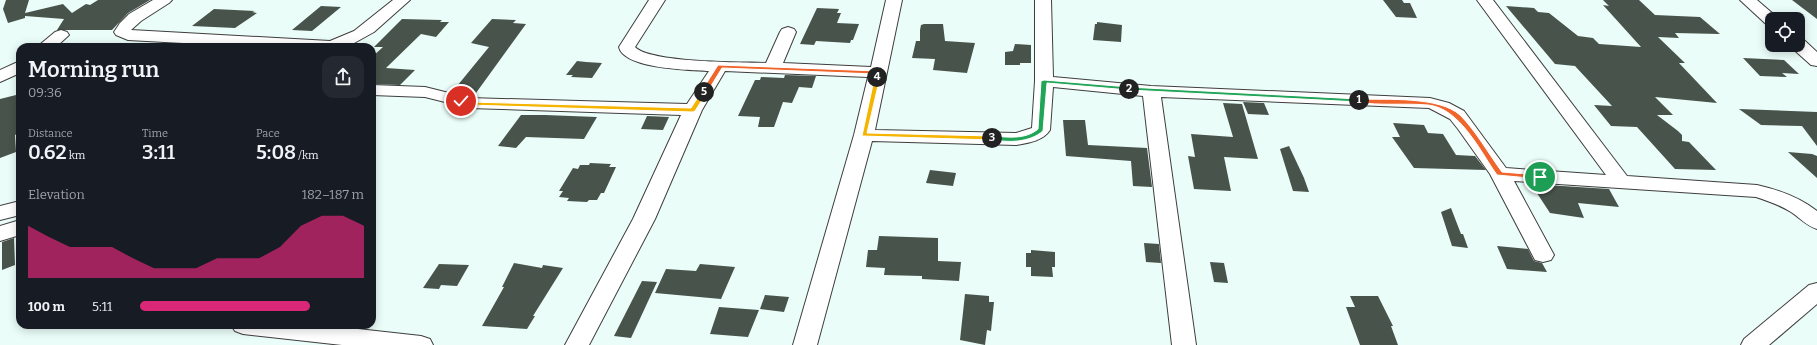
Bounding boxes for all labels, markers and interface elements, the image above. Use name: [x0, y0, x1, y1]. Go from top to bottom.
map controls: [1765, 12, 1805, 52]
button: locate: [1765, 12, 1805, 52]
text: Morning run: [28, 56, 159, 83]
button: share: [322, 56, 364, 98]
pin: 4: [867, 67, 887, 87]
text: 4: [874, 70, 880, 83]
pin: 2: [1119, 79, 1139, 99]
pin: 5: [694, 82, 714, 102]
text: 2: [1126, 82, 1132, 95]
pin: [444, 84, 478, 118]
text: 09:36: [28, 85, 62, 100]
text: 5: [701, 85, 707, 98]
icon: check: [450, 90, 472, 112]
pin: 1: [1349, 90, 1369, 110]
text: 1: [1357, 93, 1361, 106]
text: Distance: [28, 127, 73, 140]
text: Time: [142, 127, 168, 140]
text: Pace: [256, 127, 280, 140]
pin: 3: [982, 128, 1002, 148]
text: 3: [989, 131, 995, 144]
text: 0.62: [28, 140, 67, 164]
text: 3:11: [142, 140, 175, 164]
text: 5:08: [256, 140, 296, 164]
text: km: [67, 149, 85, 162]
text: /km: [296, 149, 319, 162]
pin: [1523, 160, 1557, 194]
icon: arrive: [1529, 166, 1551, 188]
text: Elevation: [28, 187, 85, 202]
text: 182–187 m: [302, 187, 364, 202]
text: 100 m: [28, 299, 65, 314]
text: 5:11: [92, 299, 112, 314]

